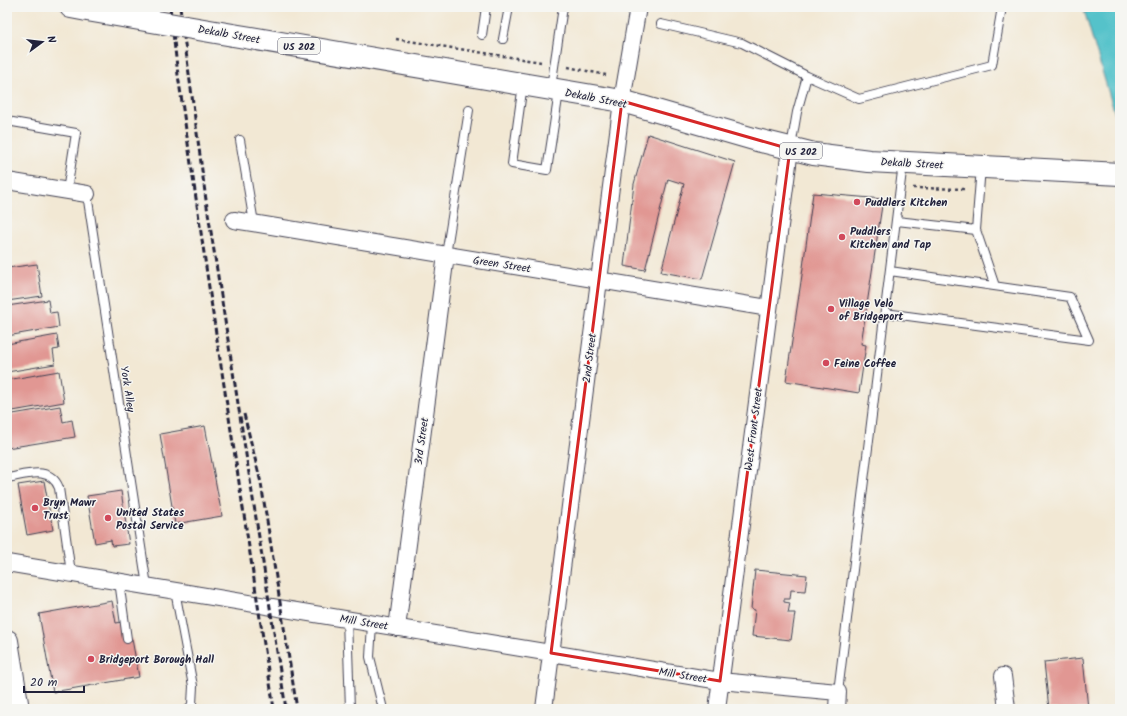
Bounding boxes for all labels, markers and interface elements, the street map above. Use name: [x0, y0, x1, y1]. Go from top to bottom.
street label: Dekalb Street: [196, 21, 262, 49]
north arrow: [22, 22, 62, 62]
text: N: [41, 34, 60, 45]
road number: US 202: [278, 38, 320, 54]
street label: Dekalb Street: [563, 84, 629, 114]
road number: US 202: [780, 143, 822, 159]
street label: Dekalb Street: [880, 153, 945, 175]
place label: Puddlers Kitchen: [865, 194, 947, 212]
marker: Puddlers Kitchen: [852, 197, 862, 207]
place label: Puddlers Kitchen and Tap: [850, 223, 931, 254]
marker: Puddlers Kitchen and Tap: [837, 232, 847, 242]
street label: Green Street: [472, 252, 533, 279]
place label: Village Velo of Bridgeport: [839, 295, 904, 326]
marker: Village Velo of Bridgeport: [826, 304, 836, 314]
street label: 2nd Street: [578, 331, 602, 384]
place label: Feine Coffee: [834, 355, 897, 373]
marker: Feine Coffee: [821, 358, 831, 368]
street label: York Alley: [114, 365, 140, 414]
street label: West Front Street: [740, 386, 768, 472]
street label: 3rd Street: [410, 416, 434, 466]
place label: Bryn Mawr Trust: [43, 494, 97, 525]
marker: Bryn Mawr Trust: [30, 503, 40, 513]
place label: United States Postal Service: [116, 504, 185, 535]
marker: United States Postal Service: [103, 513, 113, 523]
street label: Mill Street: [338, 610, 390, 636]
place label: Bridgeport Borough Hall: [99, 651, 214, 669]
marker: Bridgeport Borough Hall: [86, 654, 96, 664]
street label: Mill Street: [657, 663, 709, 689]
scale bar: [24, 668, 84, 694]
text: 20 m: [30, 673, 58, 692]

